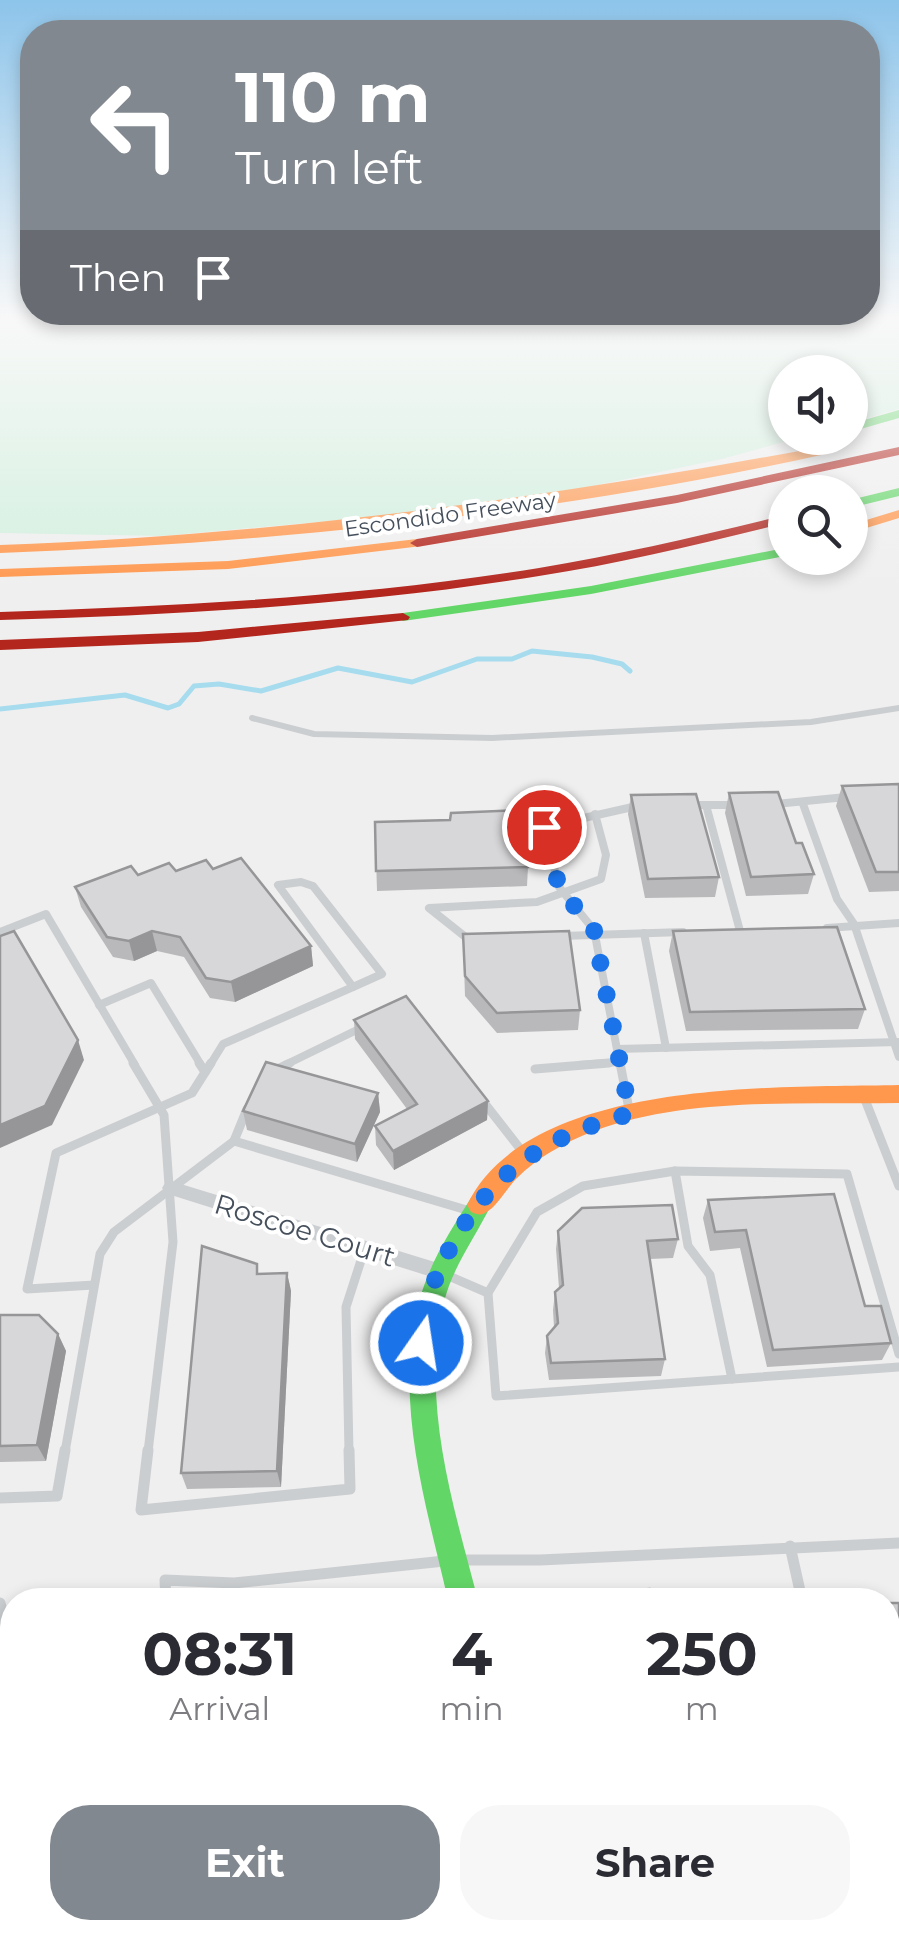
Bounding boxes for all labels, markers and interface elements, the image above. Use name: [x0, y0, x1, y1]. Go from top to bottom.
text: 110 m: [235, 54, 431, 140]
icon: left: [70, 60, 200, 190]
text: Turn left: [235, 140, 423, 195]
icon: arrive: [186, 250, 241, 305]
text: Then: [70, 254, 166, 301]
map controls: [768, 355, 868, 575]
button: sound: [768, 355, 868, 455]
button: search: [768, 475, 868, 575]
street label: Escondido Freeway: [343, 486, 558, 543]
pin: [502, 785, 587, 870]
icon: arrive: [517, 800, 572, 855]
street label: Roscoe Court: [210, 1186, 400, 1274]
position arrow: [369, 1291, 473, 1395]
text: 08:31: [142, 1617, 297, 1690]
text: 4: [451, 1617, 492, 1690]
text: 250: [646, 1617, 758, 1690]
text: Arrival: [169, 1689, 270, 1728]
text: min: [440, 1689, 504, 1728]
text: m: [685, 1689, 719, 1728]
button: Exit: [50, 1805, 440, 1920]
button: Share: [460, 1805, 850, 1920]

